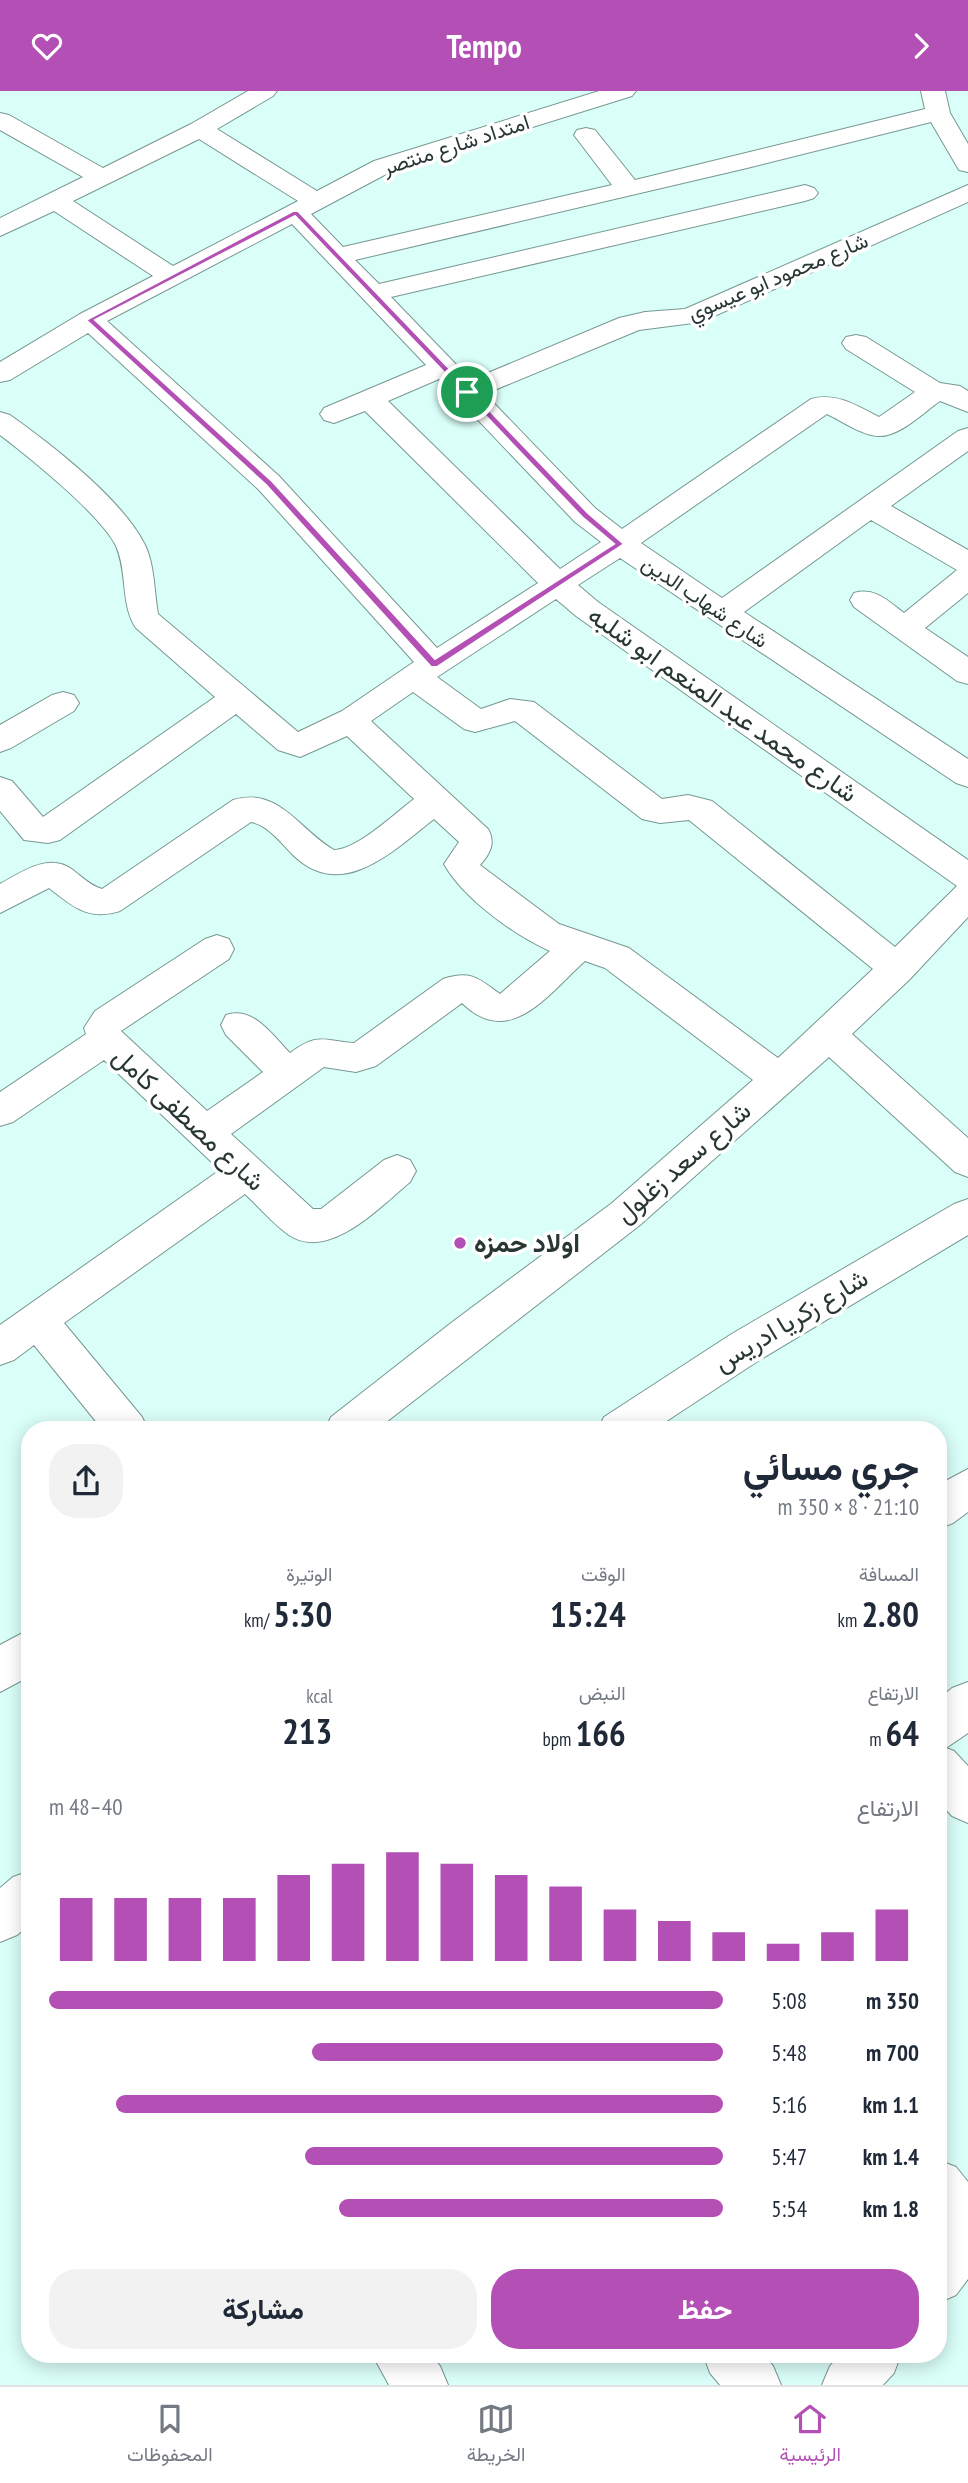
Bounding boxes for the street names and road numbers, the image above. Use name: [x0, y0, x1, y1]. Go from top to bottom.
street label: امتداد شارع منتصر: [378, 108, 533, 182]
street label: شارع محمود ابو عيسوي: [684, 226, 874, 330]
street label: شارع شهاب الدين: [636, 549, 774, 655]
street label: شارع محمد عبد المنعم ابو شلبه: [581, 598, 864, 811]
street label: شارع مصطفى كامل: [105, 1040, 272, 1199]
street label: شارع سعد زغلول: [608, 1094, 759, 1231]
street label: شارع زكريا ادريس: [708, 1261, 875, 1380]

